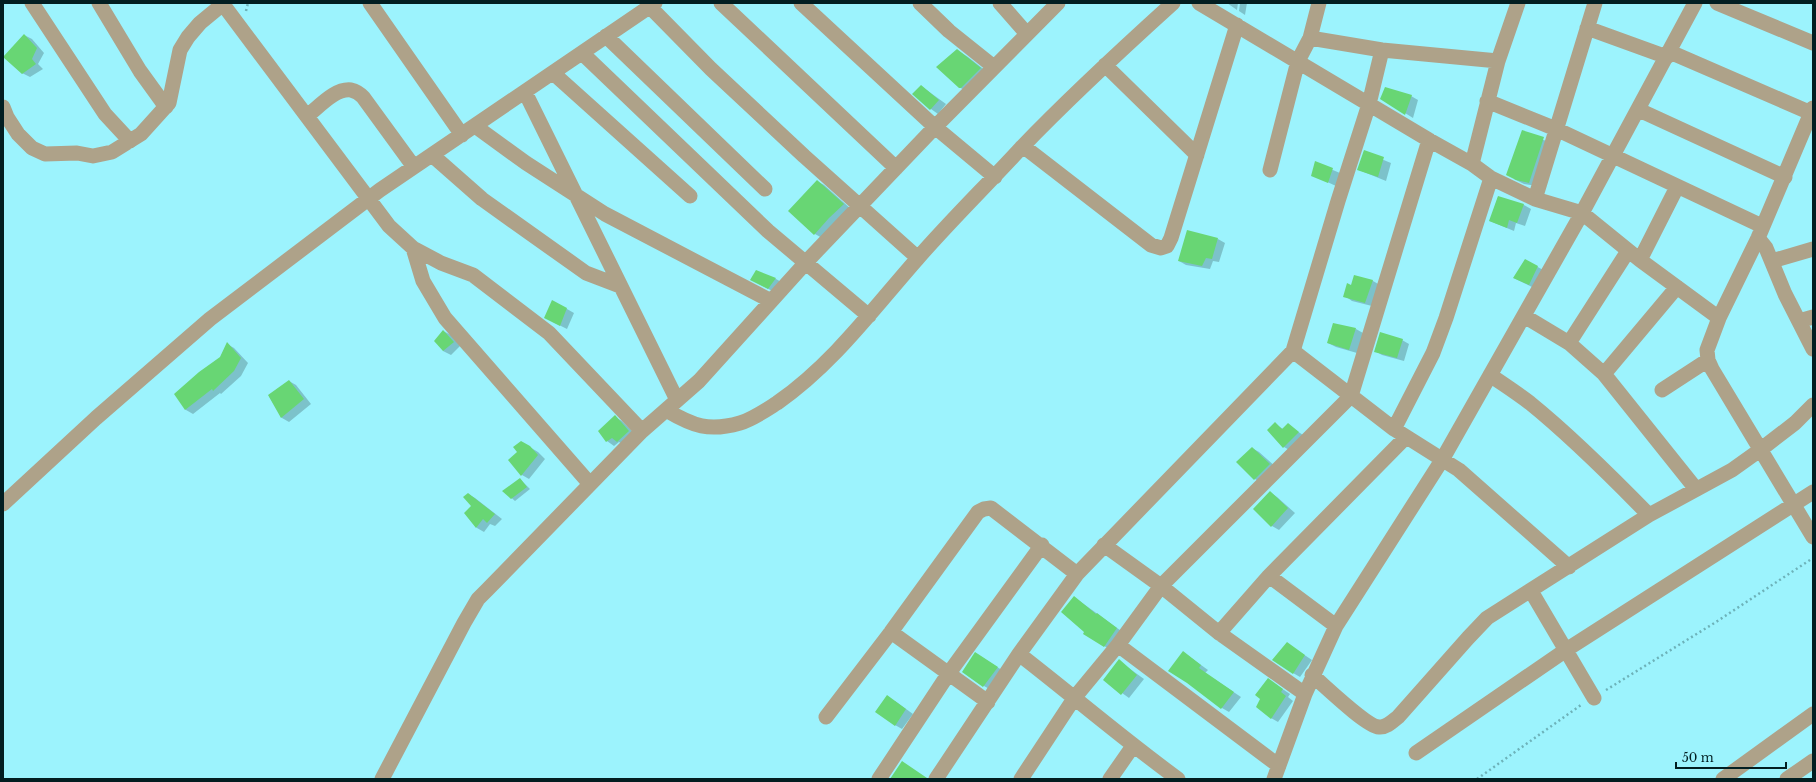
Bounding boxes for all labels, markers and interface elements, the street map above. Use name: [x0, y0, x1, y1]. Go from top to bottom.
scale bar: [1676, 744, 1786, 770]
text: 50 m: [1682, 750, 1714, 765]

